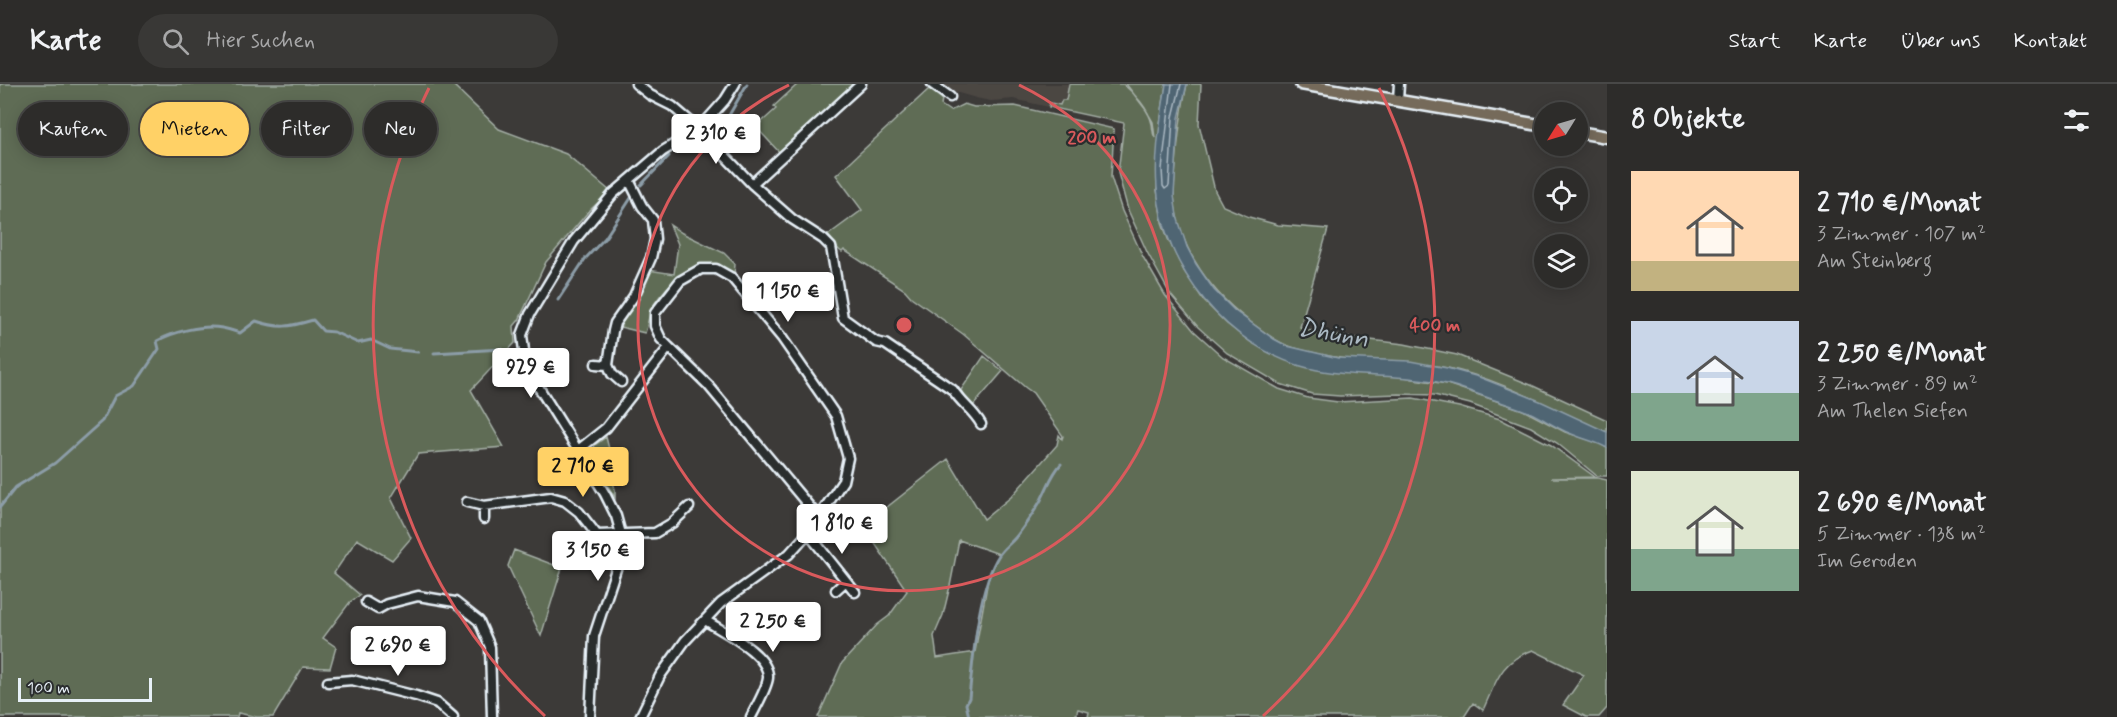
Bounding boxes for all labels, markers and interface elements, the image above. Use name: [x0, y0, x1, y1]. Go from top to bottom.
search box: [138, 14, 558, 68]
text: Karte: [30, 23, 102, 60]
icon: search: [159, 25, 192, 58]
text: Hier suchen: [207, 27, 315, 55]
text: Start: [1729, 27, 1781, 55]
text: Karte: [1814, 27, 1867, 55]
text: Über uns: [1900, 27, 1980, 55]
text: Kontakt: [2013, 27, 2087, 55]
chip: Kaufen: [18, 102, 128, 156]
chip: Mieten: [140, 102, 249, 156]
chip: Filter: [261, 102, 352, 156]
chip: Neu: [364, 102, 437, 156]
north arrow: [1534, 102, 1588, 156]
map controls: [1534, 102, 1588, 288]
text: 8 Objekte: [1631, 103, 1745, 137]
icon: filters: [2060, 104, 2093, 137]
pin: 2 310 €: [661, 114, 771, 165]
text: 2 310 €: [685, 120, 747, 147]
text: 200 m: [1067, 126, 1117, 150]
button: locate: [1534, 168, 1588, 222]
text: 2 710 €/Monat: [1817, 187, 1982, 221]
icon: home: [1679, 195, 1751, 267]
text: 3 Zimmer · 107 m²: [1817, 221, 1986, 248]
button: layers: [1534, 234, 1588, 288]
text: Am Steinberg: [1817, 248, 1932, 275]
pin: 1 150 €: [733, 272, 843, 323]
text: 1 150 €: [756, 278, 820, 305]
water label: Dhünn: [1295, 311, 1371, 357]
text: 400 m: [1410, 314, 1460, 338]
centre of rings: [894, 315, 914, 335]
text: 2 250 €/Monat: [1817, 337, 1987, 371]
icon: home: [1679, 345, 1751, 417]
pin: 929 €: [489, 348, 573, 399]
text: 929 €: [506, 354, 556, 381]
text: 3 Zimmer · 89 m²: [1817, 371, 1978, 398]
text: Am Thelen Siefen: [1817, 398, 1968, 425]
pin: 2 710 €: [528, 447, 638, 498]
text: 2 710 €: [552, 453, 614, 480]
text: 2 690 €/Monat: [1817, 487, 1987, 521]
icon: home: [1679, 495, 1751, 567]
pin: 1 810 €: [787, 504, 897, 555]
text: 1 810 €: [811, 510, 873, 537]
text: 5 Zimmer · 138 m²: [1817, 521, 1986, 548]
pin: 3 150 €: [543, 531, 653, 582]
text: 3 150 €: [566, 537, 630, 564]
text: Im Geroden: [1817, 548, 1917, 575]
pin: 2 250 €: [718, 602, 828, 653]
text: 2 250 €: [740, 608, 806, 635]
pin: 2 690 €: [343, 626, 453, 677]
text: 2 690 €: [365, 632, 431, 659]
scale bar: [18, 675, 152, 702]
text: 100 m: [27, 678, 70, 699]

